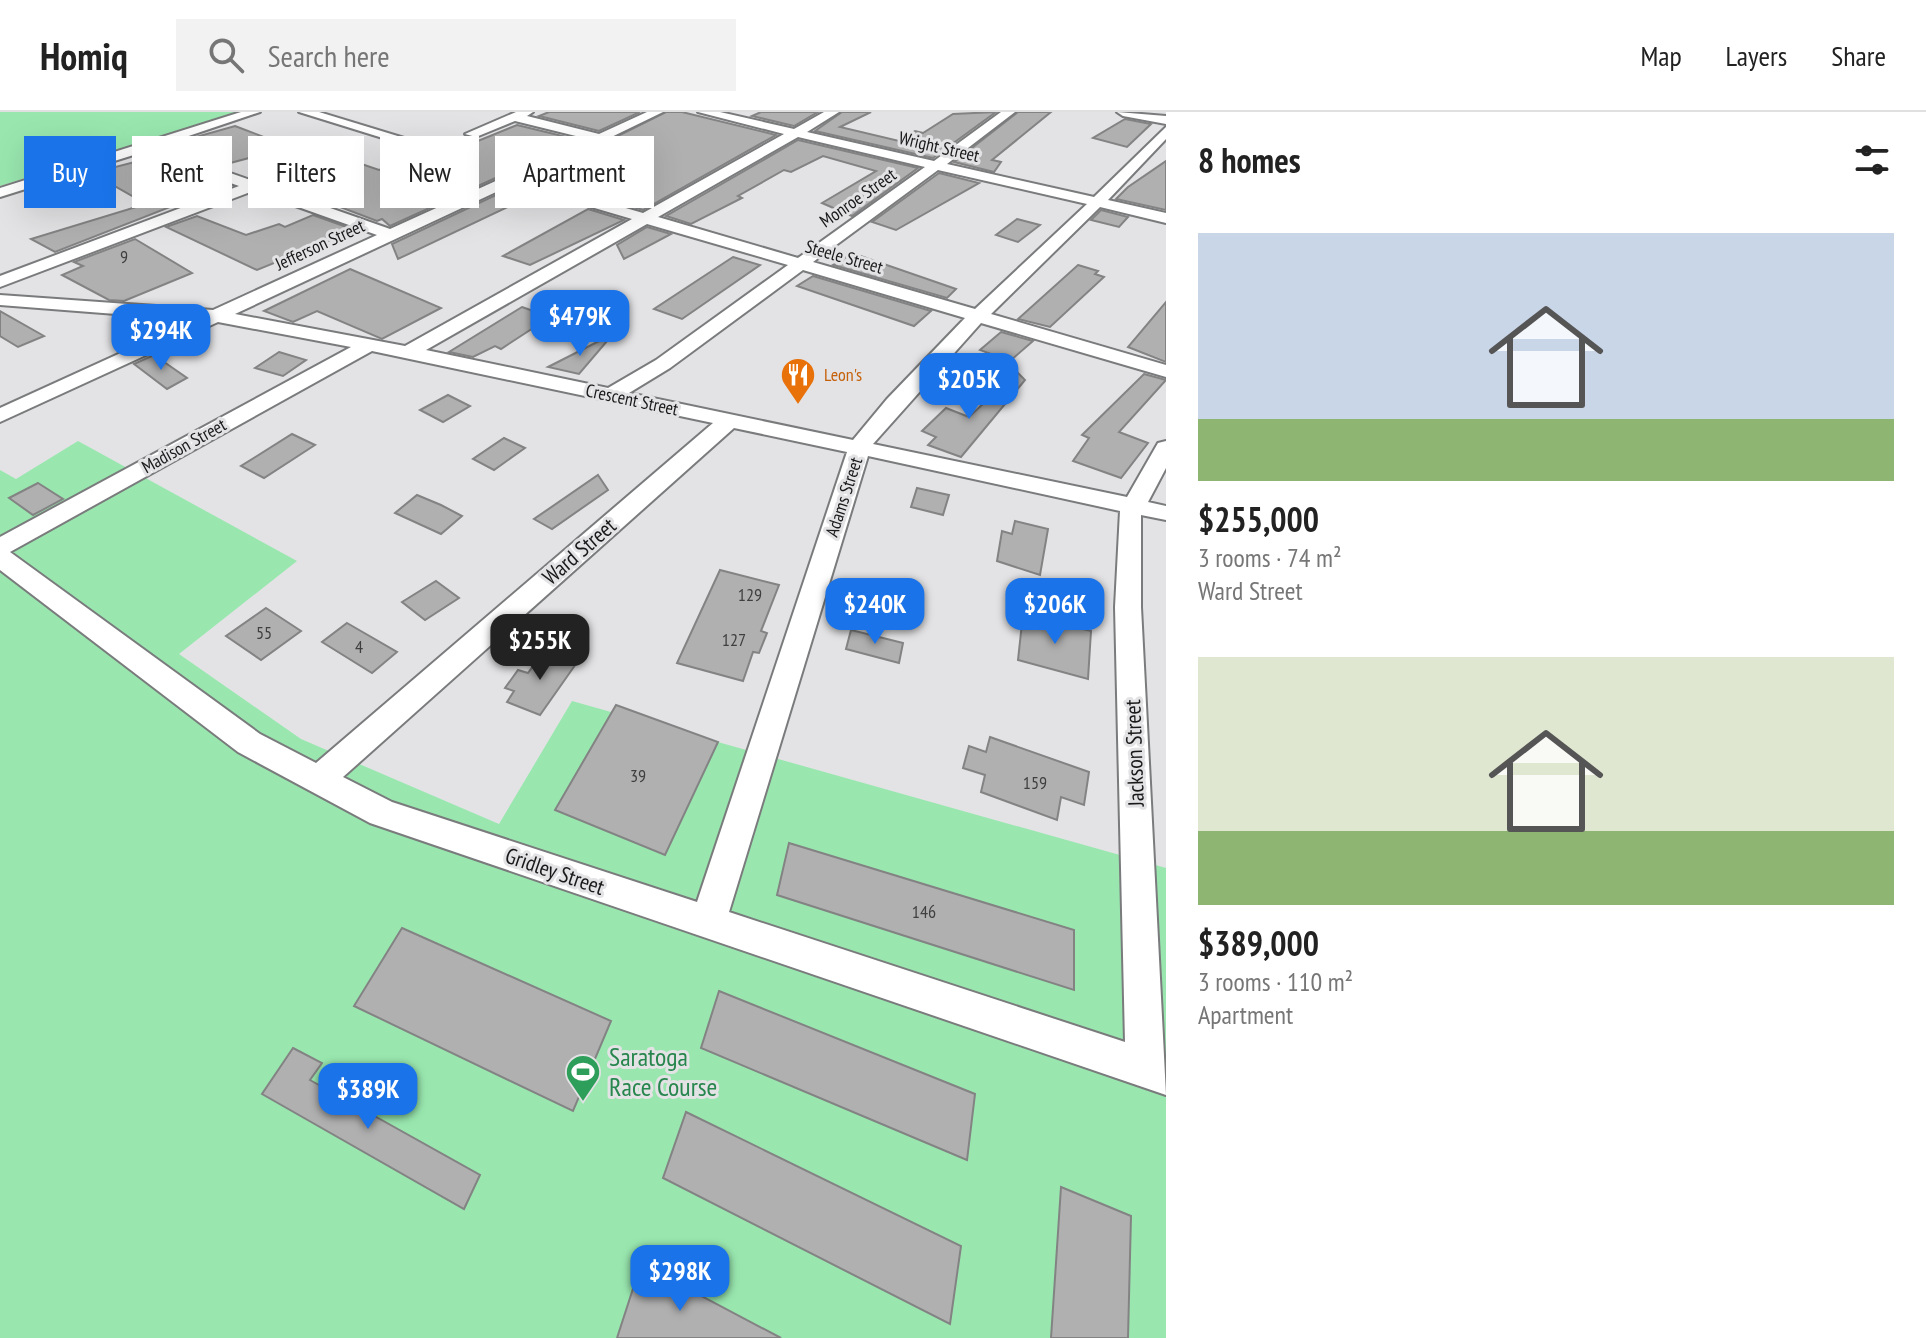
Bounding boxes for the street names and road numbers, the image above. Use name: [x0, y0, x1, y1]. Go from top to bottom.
street label: Wright Street: [897, 126, 982, 167]
street label: Monroe Street: [815, 163, 901, 232]
street label: Jefferson Street: [270, 214, 368, 276]
street label: Steele Street: [803, 234, 886, 279]
street label: Crescent Street: [584, 378, 680, 421]
street label: Madison Street: [137, 413, 230, 478]
street label: Adams Street: [820, 454, 867, 540]
street label: Ward Street: [536, 511, 622, 591]
street label: Jackson Street: [1118, 699, 1150, 808]
street label: Gridley Street: [502, 841, 608, 901]

